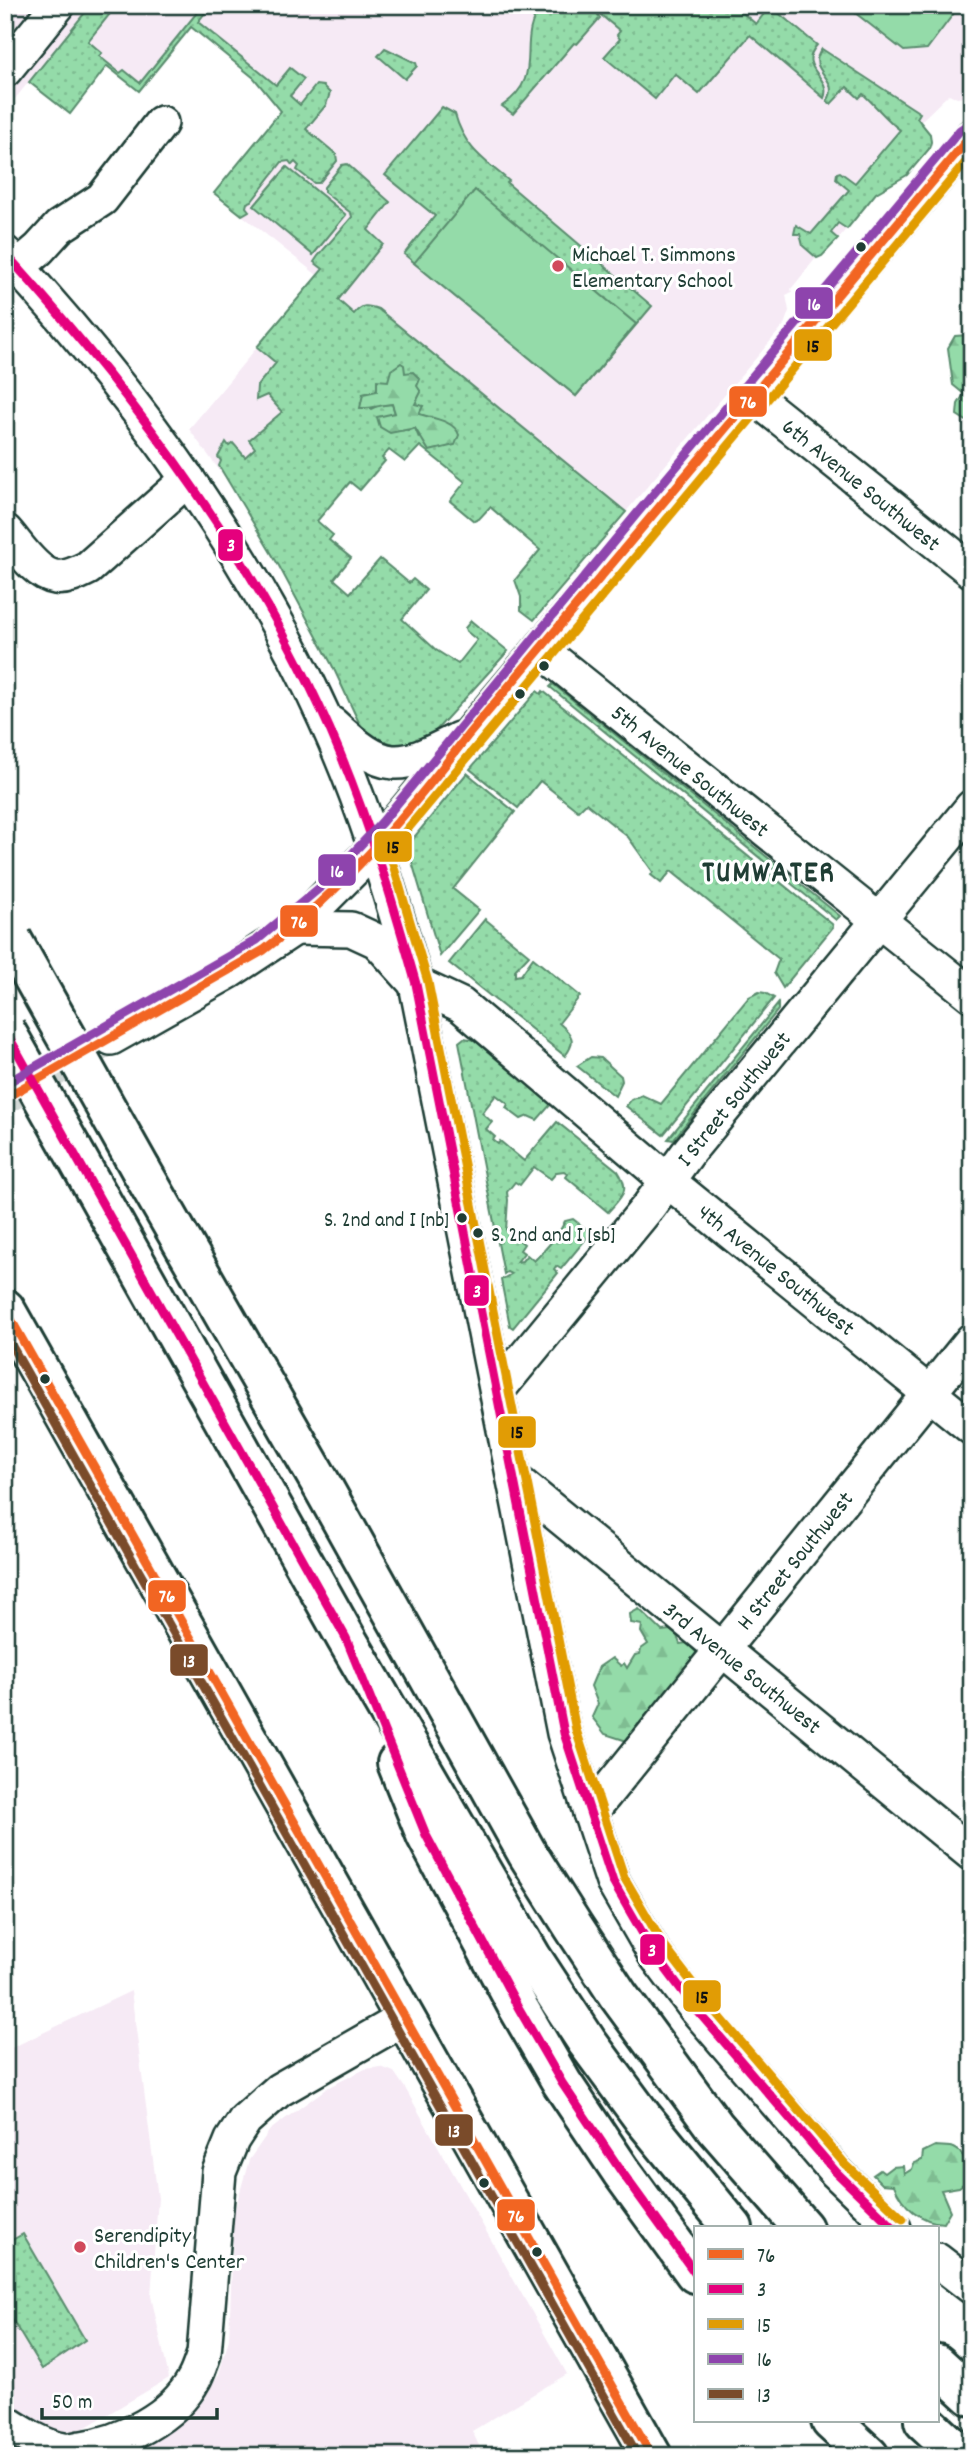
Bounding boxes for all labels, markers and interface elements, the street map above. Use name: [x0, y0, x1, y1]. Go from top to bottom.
place label: Michael T. Simmons Elementary School: [572, 240, 736, 299]
unlabelled marker: [854, 240, 868, 254]
marker: Michael T. Simmons Elementary School: [550, 258, 566, 274]
line badge: 16: [794, 286, 834, 320]
text: 16: [807, 293, 821, 320]
line badge: 15: [793, 328, 833, 362]
text: 15: [807, 335, 820, 362]
line badge: 76: [728, 385, 768, 418]
text: 76: [740, 391, 756, 418]
street label: 6th Avenue Southwest: [773, 412, 946, 561]
line badge: 3: [217, 528, 244, 562]
text: 3: [227, 534, 235, 561]
unlabelled marker: [537, 659, 551, 673]
unlabelled marker: [513, 687, 527, 701]
street label: 5th Avenue Southwest: [602, 698, 775, 847]
line badge: 15: [373, 830, 413, 863]
text: 15: [387, 836, 400, 863]
line badge: 16: [317, 853, 357, 887]
district label: TUMWATER: [702, 854, 836, 897]
text: 16: [330, 860, 344, 887]
line badge: 76: [279, 904, 319, 938]
text: 76: [291, 911, 307, 938]
street label: I Street Southwest: [671, 1025, 801, 1175]
street label: 4th Avenue Southwest: [689, 1198, 861, 1346]
place label: S. 2nd and I [nb]: [324, 1207, 449, 1237]
marker: S. 2nd and I [nb]: [455, 1211, 469, 1225]
place label: S. 2nd and I [sb]: [491, 1222, 615, 1252]
marker: S. 2nd and I [sb]: [471, 1226, 485, 1240]
line badge: 3: [463, 1274, 490, 1307]
text: 3: [473, 1280, 481, 1307]
unlabelled marker: [38, 1372, 52, 1386]
line badge: 15: [497, 1415, 537, 1449]
text: 15: [511, 1421, 524, 1448]
street label: H Street Southwest: [730, 1486, 863, 1639]
line badge: 76: [147, 1579, 187, 1613]
text: 76: [159, 1585, 175, 1612]
street label: 3rd Avenue Southwest: [654, 1595, 827, 1744]
line badge: 13: [169, 1643, 209, 1677]
text: 13: [183, 1650, 195, 1677]
line badge: 3: [639, 1933, 666, 1966]
text: 3: [648, 1939, 656, 1966]
line badge: 15: [682, 1979, 722, 2013]
text: 15: [696, 1986, 709, 2013]
line badge: 13: [434, 2113, 474, 2147]
text: 13: [448, 2120, 460, 2147]
unlabelled marker: [477, 2176, 491, 2190]
line badge: 76: [496, 2198, 536, 2232]
text: 76: [508, 2205, 524, 2232]
place label: Serendipity Children's Center: [94, 2221, 245, 2280]
legend: [694, 2226, 939, 2422]
marker: Serendipity Children's Center: [72, 2239, 88, 2255]
text: 76: [757, 2243, 775, 2273]
unlabelled marker: [530, 2245, 544, 2259]
text: 3: [757, 2277, 766, 2307]
text: 15: [757, 2313, 771, 2343]
text: 16: [757, 2347, 772, 2377]
scale bar: [42, 2377, 217, 2421]
text: 13: [757, 2383, 771, 2413]
text: 50 m: [52, 2389, 92, 2419]

